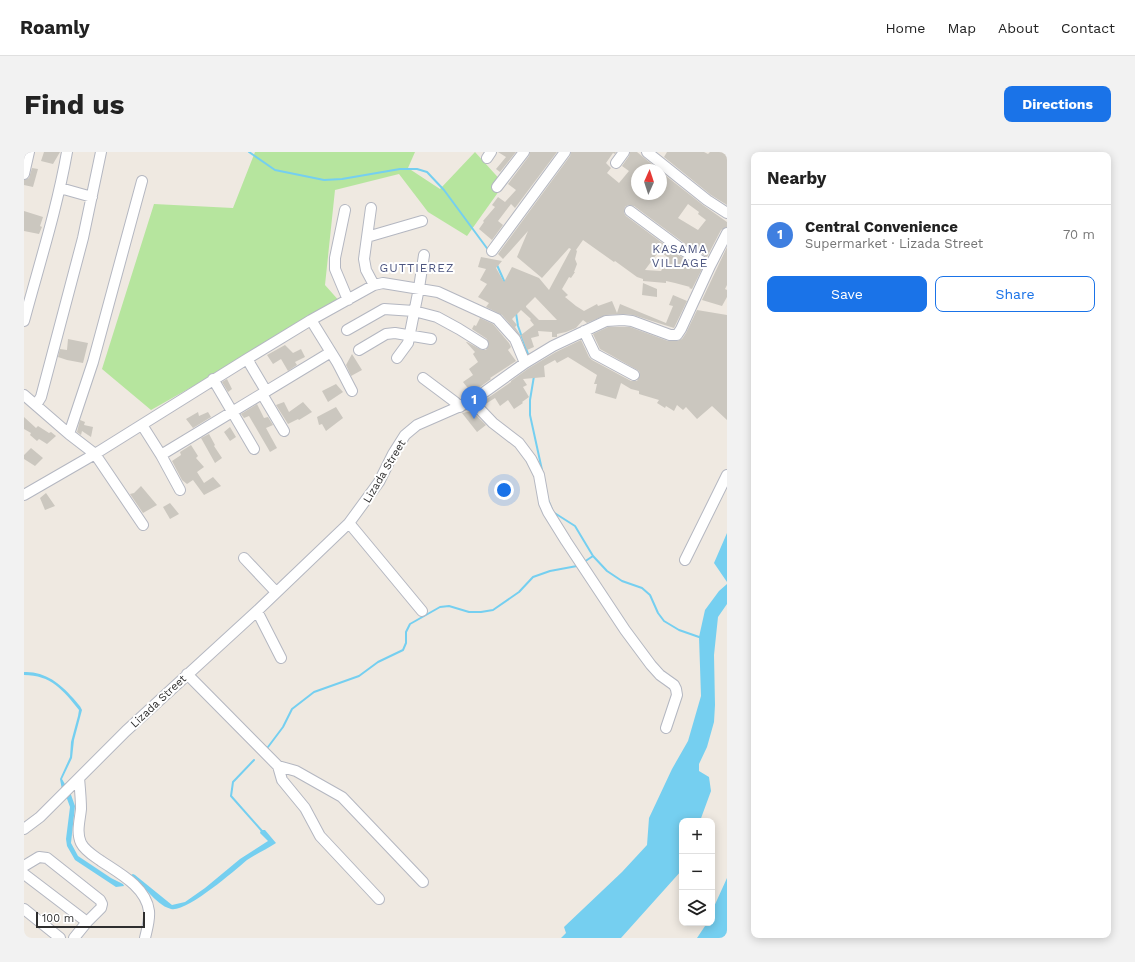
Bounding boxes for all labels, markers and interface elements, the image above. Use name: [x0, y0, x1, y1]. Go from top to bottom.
text: Roamly: [20, 16, 90, 39]
text: Home: [885, 20, 925, 36]
text: Map: [947, 20, 976, 36]
text: About: [998, 20, 1039, 36]
text: Contact: [1061, 20, 1115, 36]
button: Directions: [1004, 86, 1111, 122]
text: Find us: [24, 88, 124, 121]
north arrow: [631, 164, 667, 200]
text: Nearby: [767, 168, 826, 188]
text: Central Convenience: [805, 218, 958, 236]
text: 1: [777, 227, 783, 242]
text: 70 m: [1063, 227, 1095, 242]
text: Supermarket · Lizada Street: [805, 236, 983, 251]
district label: KASAMA VILLAGE: [652, 242, 708, 270]
district label: GUTTIEREZ: [379, 261, 455, 275]
button: Save: [767, 276, 927, 312]
button: Share: [935, 276, 1095, 312]
pin: 1: [461, 386, 487, 419]
street label: Lizada Street: [360, 437, 409, 505]
your location: [494, 480, 514, 500]
street label: Lizada Street: [128, 672, 189, 730]
map controls: [679, 818, 715, 926]
button: +: [679, 818, 715, 854]
button: −: [679, 854, 715, 890]
button: layers: [679, 890, 715, 926]
scale bar: [36, 910, 145, 929]
text: 100 m: [42, 912, 74, 925]

